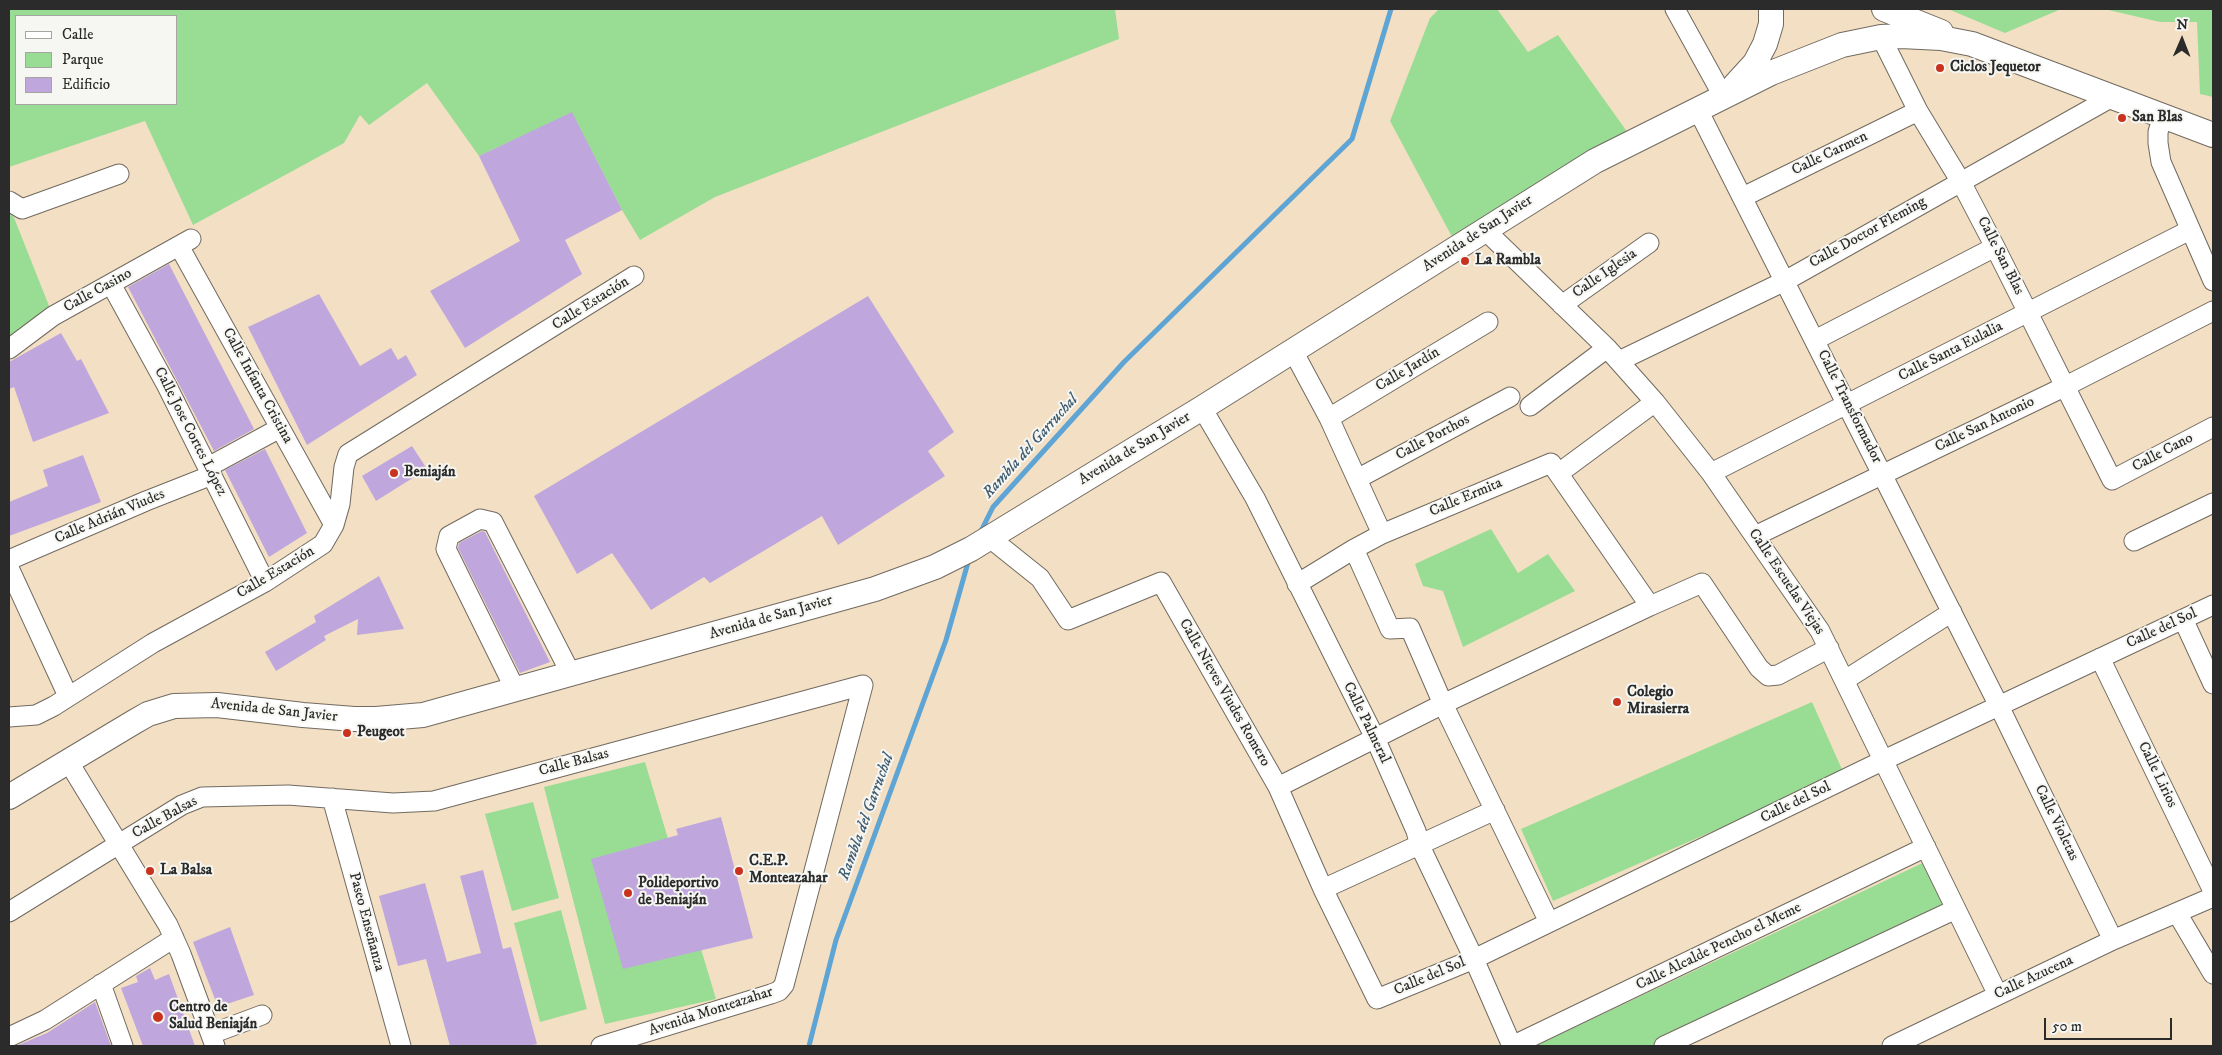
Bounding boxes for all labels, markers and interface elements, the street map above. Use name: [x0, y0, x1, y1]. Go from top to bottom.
legend: [15, 15, 178, 105]
north arrow: [2157, 15, 2207, 65]
text: N: [2176, 16, 2188, 34]
text: Calle: [62, 25, 94, 44]
text: Parque: [62, 50, 103, 69]
place label: Ciclos Jequetor: [1950, 59, 2041, 77]
marker: Ciclos Jequetor: [1934, 62, 1946, 74]
text: Edificio: [62, 75, 110, 94]
place label: San Blas: [2132, 109, 2183, 127]
marker: San Blas: [2116, 112, 2128, 124]
street label: Calle Carmen: [1789, 128, 1871, 180]
street label: Avenida de San Javier: [1420, 192, 1536, 276]
street label: Calle Doctor Fleming: [1807, 193, 1929, 273]
street label: Calle San Blas: [1973, 214, 2027, 298]
street label: Calle Iglesia: [1569, 245, 1641, 303]
place label: La Rambla: [1475, 252, 1541, 270]
marker: La Rambla: [1459, 255, 1471, 267]
street label: Calle Casino: [61, 265, 135, 317]
street label: Calle Estación: [549, 273, 633, 335]
street label: Calle Santa Eulalia: [1896, 318, 2006, 386]
street label: Calle Infanta Cristina: [218, 325, 296, 447]
street label: Calle Jardín: [1373, 344, 1443, 396]
street label: Calle Transformador: [1813, 347, 1885, 467]
street label: Calle Jose Cortes López: [150, 364, 230, 500]
water label: Rambla del Garruchal: [979, 391, 1083, 503]
street label: Calle San Antonio: [1932, 393, 2038, 457]
street label: Avenida de San Javier: [1076, 409, 1194, 489]
street label: Calle Porthos: [1393, 411, 1473, 465]
street label: Calle Cano: [2130, 430, 2196, 476]
place label: Beniaján: [404, 464, 456, 482]
marker: Beniaján: [388, 467, 400, 479]
street label: Calle Ermita: [1427, 475, 1505, 521]
street label: Calle Adrián Viudes: [52, 486, 168, 548]
street label: Calle Escuelas Viejas: [1744, 526, 1828, 638]
street label: Calle Estación: [234, 543, 318, 603]
street label: Avenida de San Javier: [707, 592, 835, 644]
street label: Calle del Sol: [2124, 605, 2200, 653]
street label: Calle Nieves Viudes Romero: [1174, 616, 1274, 770]
street label: Calle Palmeral: [1339, 679, 1393, 767]
place label: Colegio Mirasierra: [1627, 684, 1689, 719]
street label: Avenida de San Javier: [210, 695, 338, 727]
marker: Colegio Mirasierra: [1611, 696, 1623, 708]
place label: Peugeot: [357, 724, 405, 742]
marker: Peugeot: [341, 727, 353, 739]
street label: Calle Lirios: [2133, 739, 2181, 811]
street label: Calle Balsas: [537, 745, 611, 781]
water label: Rambla del Garruchal: [835, 751, 899, 883]
street label: Calle del Sol: [1758, 778, 1834, 828]
street label: Calle Violetas: [2030, 782, 2082, 864]
street label: Calle Balsas: [129, 793, 201, 843]
place label: C.E.P. Monteazahar: [749, 853, 828, 888]
place label: La Balsa: [160, 862, 212, 880]
marker: La Balsa: [144, 865, 156, 877]
marker: C.E.P. Monteazahar: [733, 865, 745, 877]
street label: Paseo Enseñanza: [344, 871, 388, 973]
place label: Polideportivo de Beniaján: [638, 875, 719, 910]
marker: Polideportivo de Beniaján: [622, 887, 634, 899]
street label: Calle Alcalde Pencho el Meme: [1634, 899, 1804, 995]
street label: Calle Azucena: [1992, 952, 2076, 1004]
street label: Calle del Sol: [1392, 954, 1468, 1000]
street label: Avenida Monteazahar: [647, 983, 775, 1041]
place label: Centro de Salud Beniaján: [169, 999, 257, 1034]
scale bar: [2047, 1008, 2174, 1040]
marker: Centro de Salud Beniaján: [151, 1010, 165, 1024]
text: 50 m: [2052, 1017, 2082, 1036]

